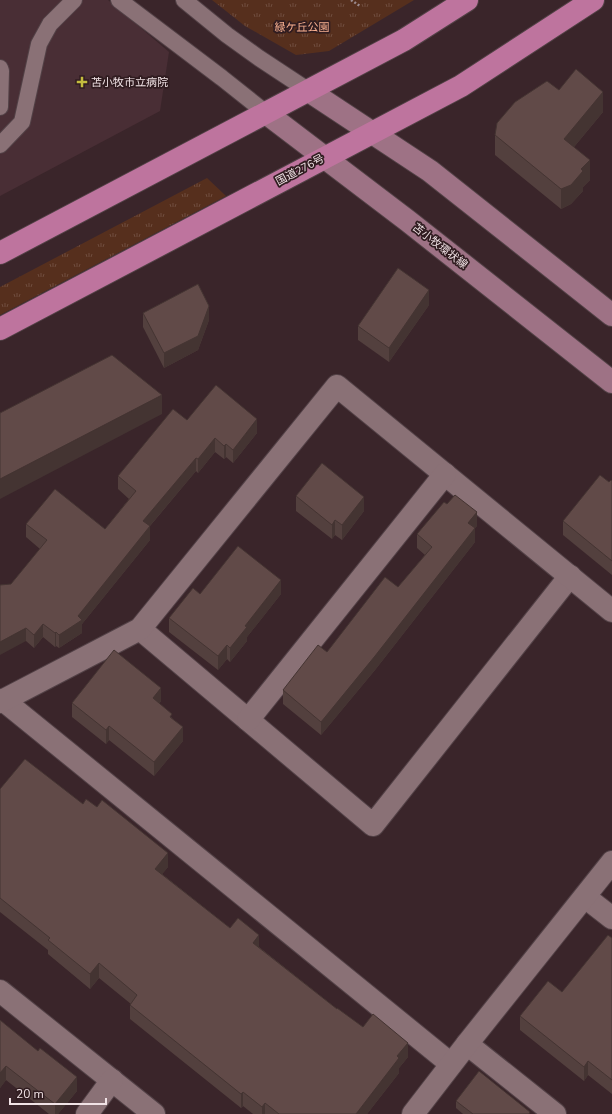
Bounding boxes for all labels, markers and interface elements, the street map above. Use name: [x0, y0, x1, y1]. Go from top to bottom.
park label: 緑ケ丘公園: [275, 20, 330, 35]
place label: 苫小牧市立病院: [91, 75, 168, 90]
marker: 苫小牧市立病院: [76, 76, 88, 88]
street label: 国道276号: [273, 151, 327, 189]
street label: 苫小牧環状線: [409, 220, 471, 272]
scale bar: [10, 1080, 106, 1106]
text: 20 m: [16, 1086, 44, 1102]

